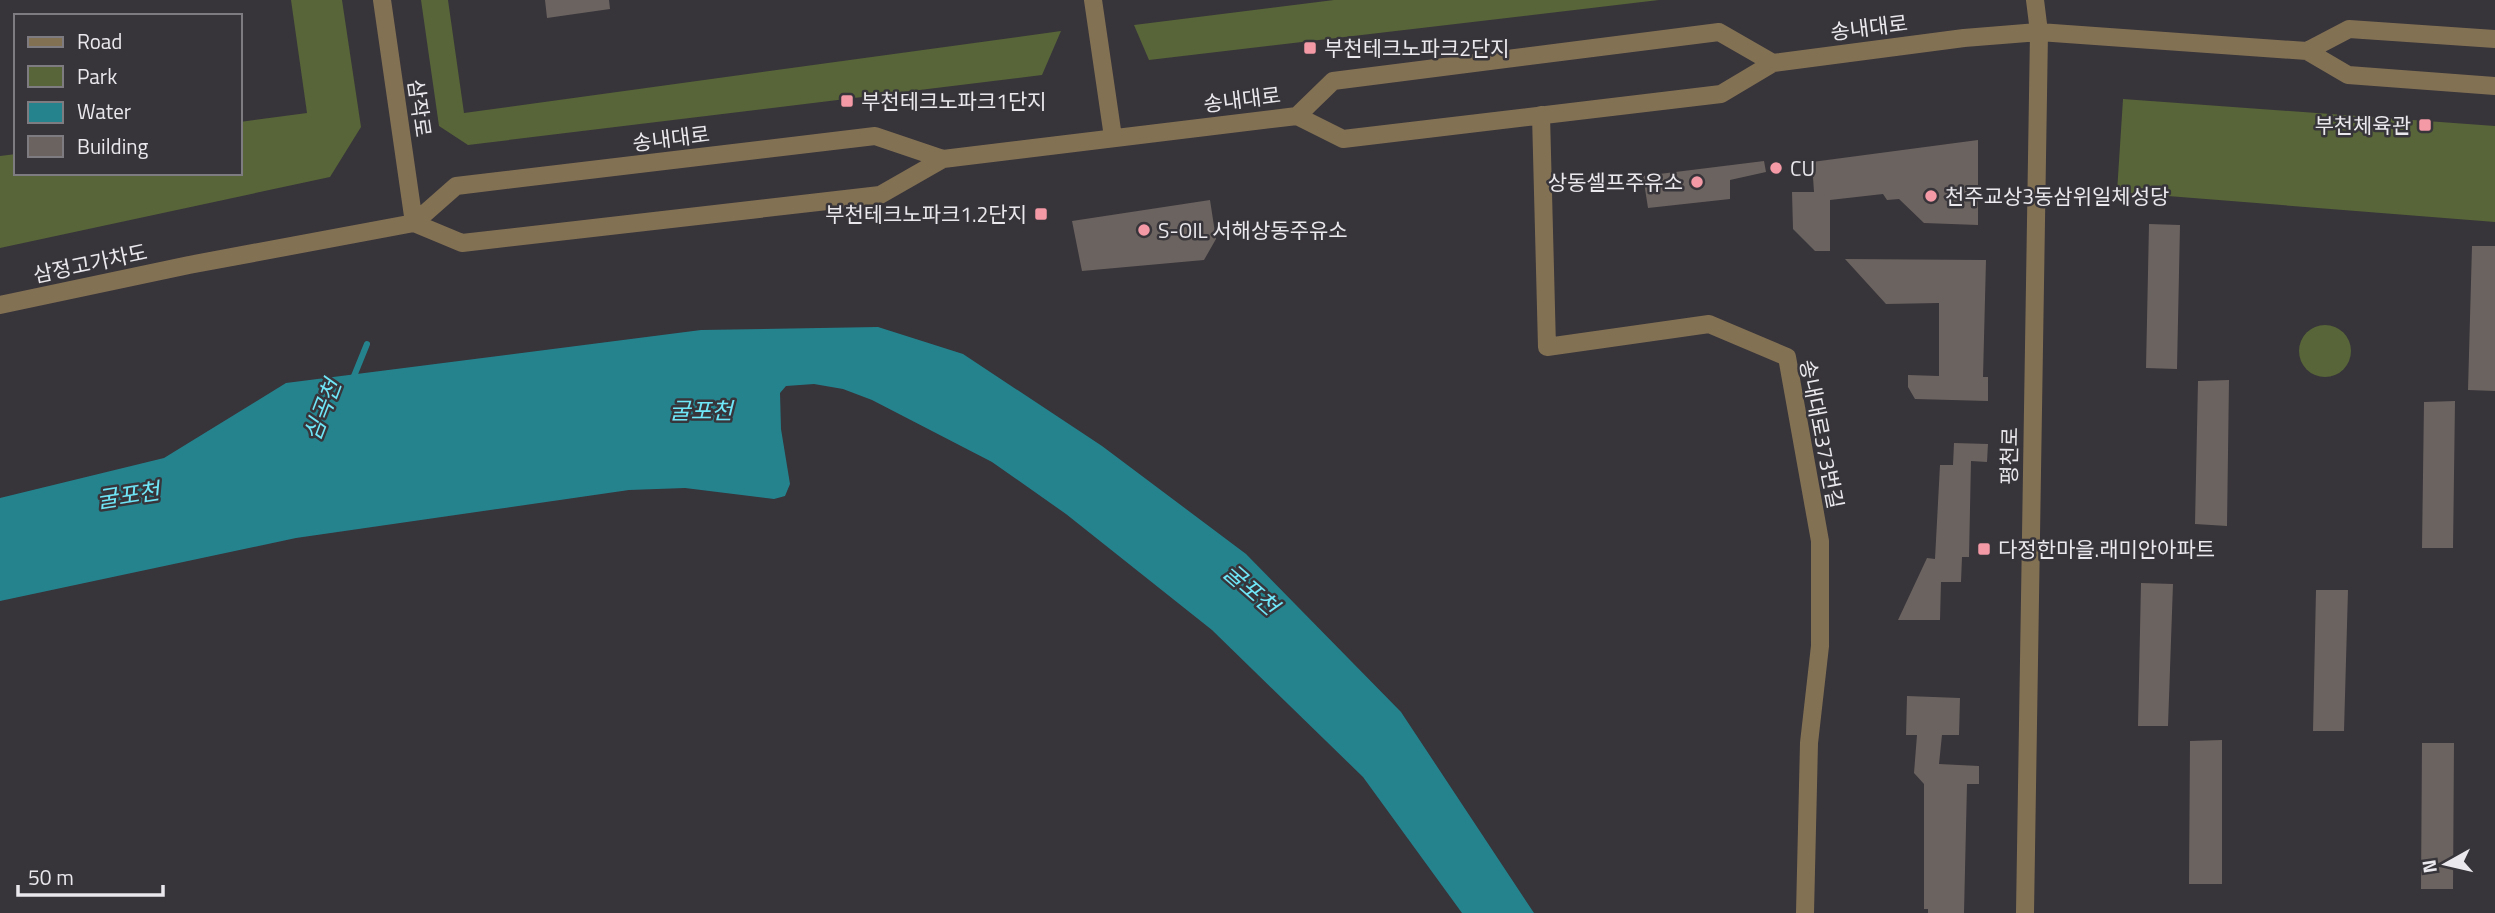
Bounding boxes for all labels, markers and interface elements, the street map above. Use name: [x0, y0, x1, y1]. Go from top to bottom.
street label: 송내대로: [1829, 6, 1909, 48]
legend: [14, 14, 242, 175]
text: Road: [77, 25, 122, 57]
place label: 부천테크노파크2단지: [1324, 32, 1510, 64]
marker: 부천테크노파크2단지: [1302, 40, 1318, 56]
text: Park: [77, 60, 117, 92]
street label: 삼작로: [400, 77, 440, 139]
street label: 송내대로: [1202, 78, 1282, 120]
place label: 부천테크노파크1단지: [861, 85, 1047, 117]
marker: 부천테크노파크1단지: [839, 93, 855, 109]
text: Water: [77, 95, 131, 127]
place label: 부천체육관: [2314, 109, 2411, 141]
street label: 송내대로: [631, 117, 711, 159]
marker: 부천체육관: [2417, 117, 2433, 133]
text: Building: [77, 130, 149, 162]
place label: CU: [1790, 152, 1815, 184]
marker: CU: [1768, 160, 1784, 176]
place label: 상동셀프주유소: [1548, 166, 1683, 198]
marker: 상동셀프주유소: [1689, 174, 1705, 190]
place label: 천주교상3동삼위일체성당: [1945, 180, 2169, 212]
marker: 천주교상3동삼위일체성당: [1923, 188, 1939, 204]
place label: 부천테크노파크1.2단지: [825, 198, 1027, 230]
marker: 부천테크노파크1.2단지: [1033, 206, 1049, 222]
place label: S-OIL 서해상동주유소: [1158, 214, 1348, 246]
marker: S-OIL 서해상동주유소: [1136, 222, 1152, 238]
street label: 삼정고가차도: [30, 235, 150, 291]
street label: 송내대로373번길: [1792, 357, 1852, 511]
water label: 심곡천: [294, 371, 351, 446]
water label: 굴포천: [669, 393, 736, 428]
street label: 평천로: [1992, 427, 2026, 485]
water label: 굴포천: [94, 472, 165, 517]
place label: 다정한마을.래미안아파트: [1998, 533, 2215, 565]
marker: 다정한마을.래미안아파트: [1976, 541, 1992, 557]
water label: 굴포천: [1216, 555, 1289, 625]
north arrow: [2411, 829, 2481, 899]
scale bar: [18, 853, 163, 897]
text: N: [2413, 858, 2444, 875]
text: 50 m: [28, 861, 74, 893]

